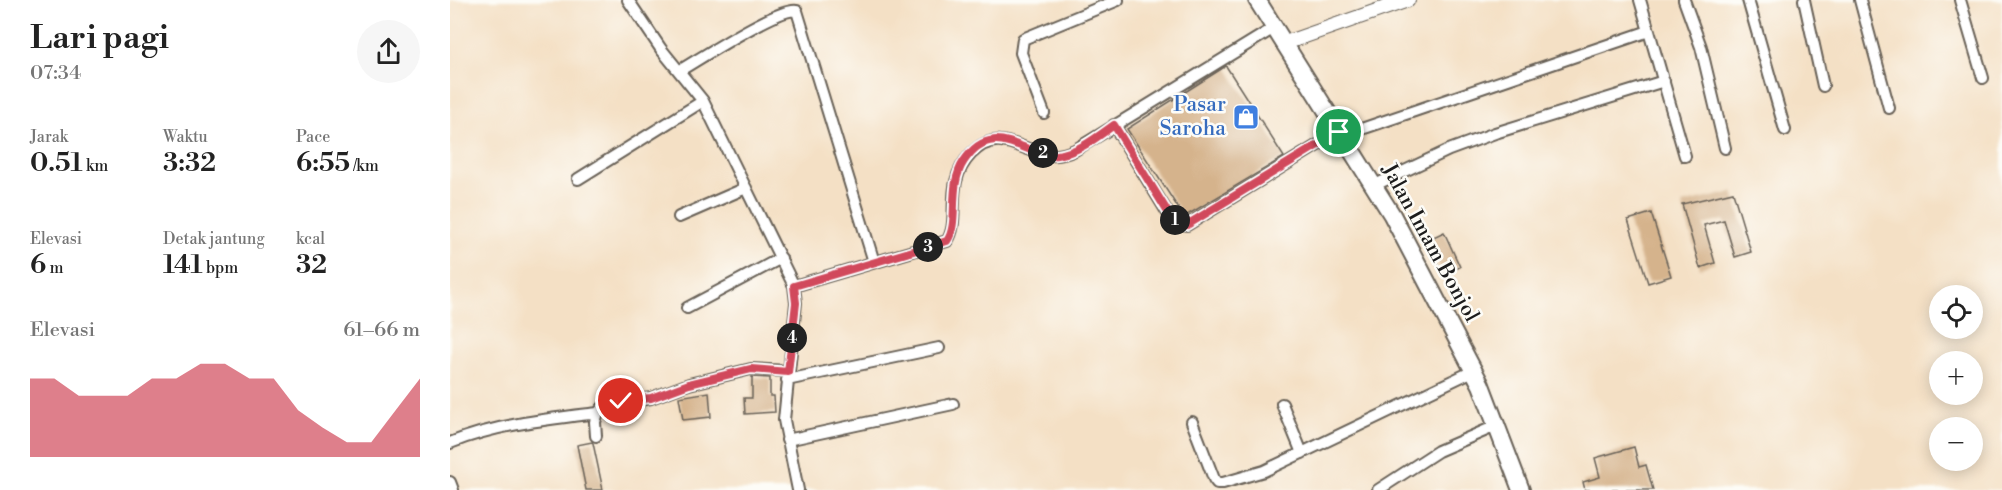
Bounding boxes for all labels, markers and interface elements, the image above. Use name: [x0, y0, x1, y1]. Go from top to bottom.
text: Lari pagi: [30, 18, 169, 59]
button: share: [357, 20, 420, 83]
text: 07:34: [30, 61, 81, 86]
place label: Pasar Saroha: [1160, 92, 1226, 142]
shop icon: Pasar Saroha: [1231, 102, 1261, 132]
pin: [1313, 106, 1364, 157]
icon: arrive: [1322, 115, 1355, 148]
text: Jarak: [30, 127, 68, 147]
text: Waktu: [163, 127, 208, 147]
text: Pace: [296, 127, 330, 147]
pin: 2: [1028, 138, 1058, 168]
text: 2: [1038, 143, 1048, 163]
text: 0.51: [30, 147, 83, 179]
text: 3:32: [163, 147, 216, 179]
text: 6:55: [296, 147, 350, 179]
text: km: [83, 156, 108, 176]
text: /km: [350, 156, 379, 176]
street label: Jalan Imam Bonjol: [1375, 158, 1484, 327]
pin: 1: [1160, 205, 1190, 235]
text: 1: [1171, 210, 1179, 230]
text: Elevasi: [30, 229, 82, 249]
text: Detak jantung: [163, 229, 265, 249]
text: kcal: [296, 229, 325, 249]
pin: 3: [913, 232, 943, 262]
text: 3: [923, 237, 933, 257]
text: 6: [30, 249, 46, 281]
text: 141: [163, 249, 203, 281]
text: 32: [296, 249, 327, 281]
text: m: [46, 258, 64, 278]
text: bpm: [203, 258, 238, 278]
map controls: [1929, 285, 1983, 471]
button: locate: [1929, 285, 1983, 339]
text: Elevasi: [30, 318, 95, 343]
text: 61–66 m: [343, 318, 420, 343]
pin: 4: [777, 323, 807, 353]
text: 4: [787, 328, 797, 348]
button: +: [1929, 351, 1983, 405]
pin: [595, 375, 646, 426]
icon: check: [604, 384, 637, 417]
button: −: [1929, 417, 1983, 471]

